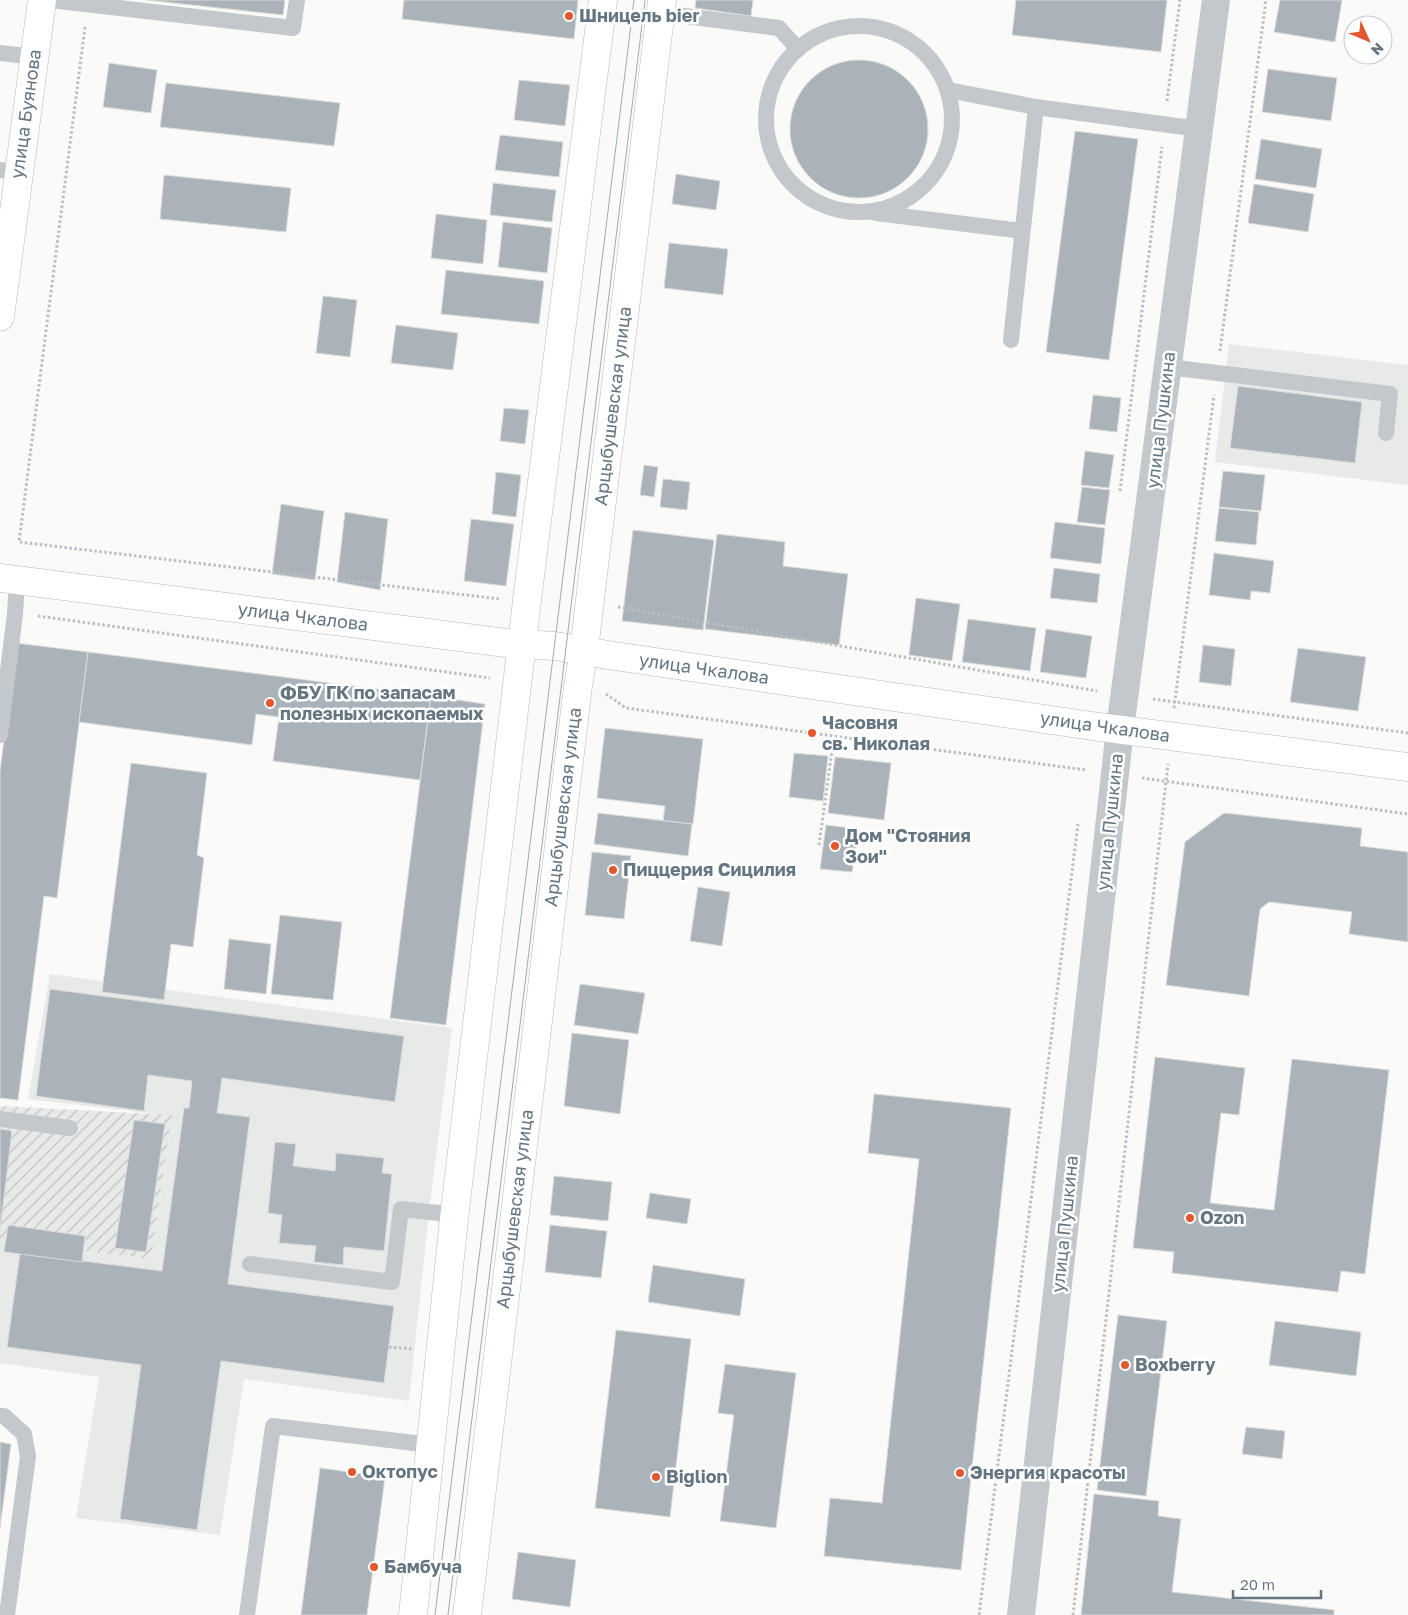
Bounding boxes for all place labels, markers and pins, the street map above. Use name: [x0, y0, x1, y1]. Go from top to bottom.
place label: Шницель bier: [579, 4, 699, 26]
marker: Шницель bier: [563, 10, 575, 22]
place label: ФБУ ГК по запасам полезных ископаемых: [280, 681, 484, 724]
marker: ФБУ ГК по запасам полезных ископаемых: [264, 697, 276, 709]
place label: Часовня св. Николая: [822, 711, 930, 754]
marker: Часовня св. Николая: [806, 727, 818, 739]
place label: Дом "Стояния Зои": [845, 824, 971, 867]
marker: Дом "Стояния Зои": [829, 840, 841, 852]
place label: Пиццерия Сицилия: [623, 858, 796, 880]
marker: Пиццерия Сицилия: [607, 864, 619, 876]
place label: Ozon: [1200, 1206, 1245, 1228]
marker: Ozon: [1184, 1212, 1196, 1224]
place label: Boxberry: [1135, 1353, 1216, 1375]
marker: Boxberry: [1119, 1359, 1131, 1371]
place label: Октопус: [362, 1460, 438, 1482]
place label: Энергия красоты: [970, 1461, 1126, 1483]
place label: Biglion: [666, 1465, 727, 1487]
marker: Октопус: [346, 1466, 358, 1478]
marker: Энергия красоты: [954, 1467, 966, 1479]
marker: Biglion: [650, 1471, 662, 1483]
place label: Бамбуча: [384, 1555, 462, 1577]
marker: Бамбуча: [368, 1561, 380, 1573]

